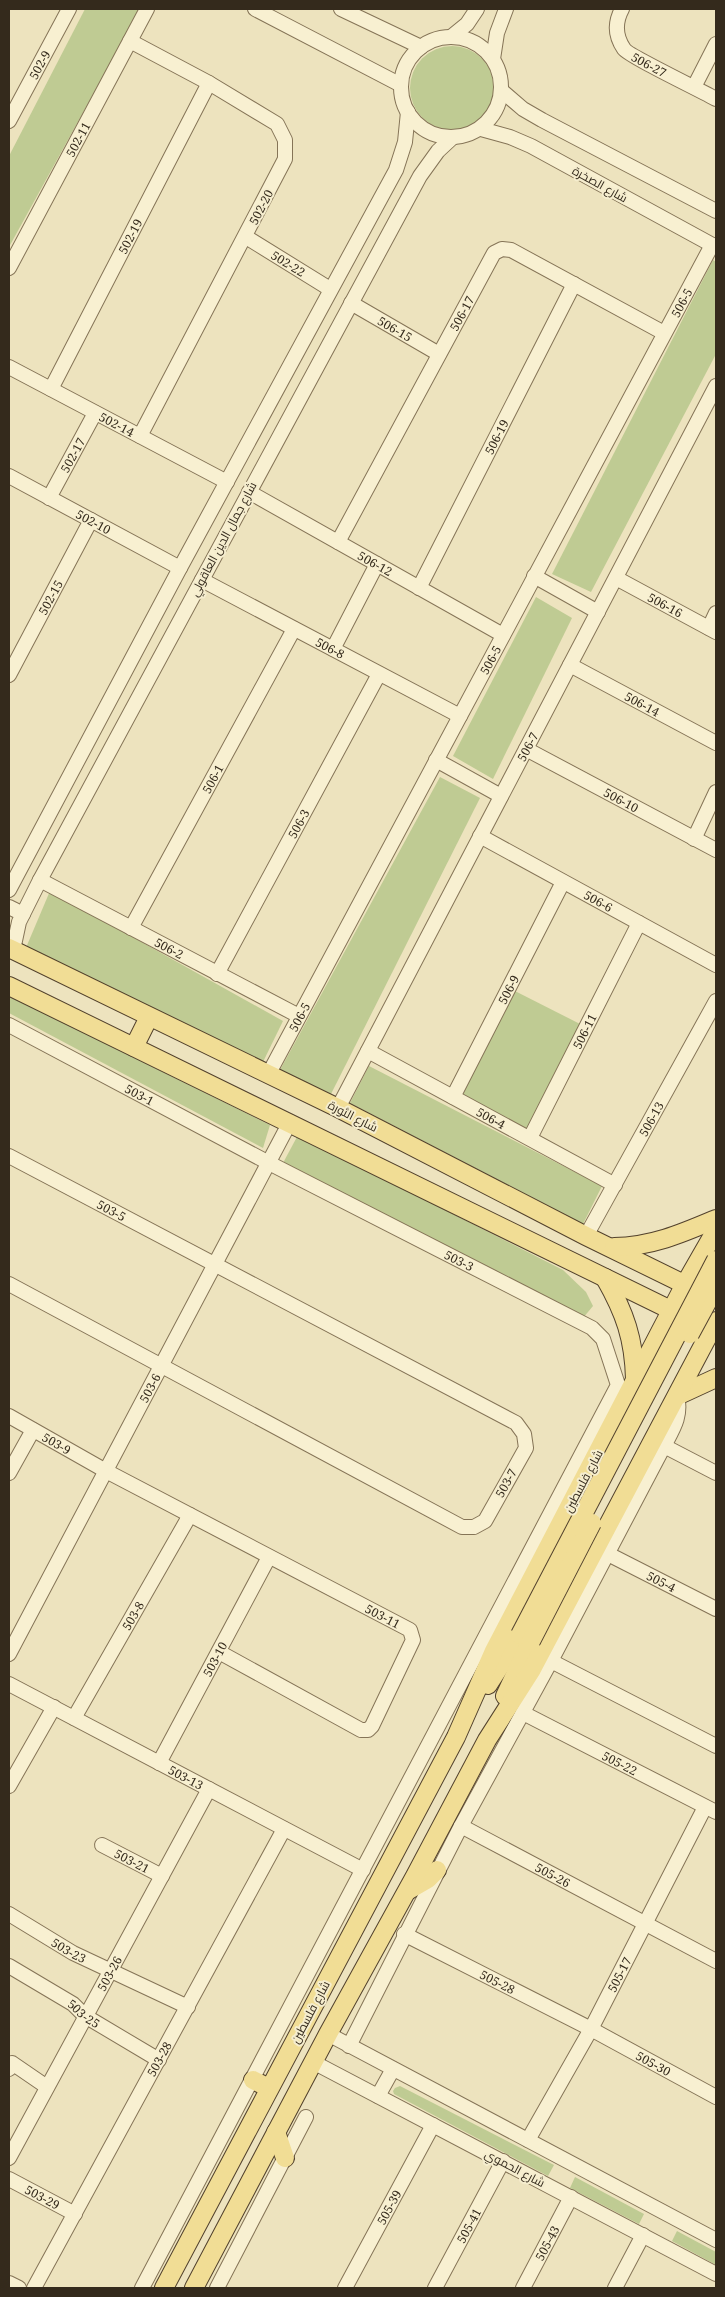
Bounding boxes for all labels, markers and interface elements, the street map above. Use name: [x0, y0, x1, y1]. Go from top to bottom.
street label: 502-9: [25, 47, 54, 82]
street label: 506-27: [629, 48, 670, 81]
street label: 502-11: [61, 119, 94, 160]
street label: شارع الصخرة: [569, 162, 631, 206]
street label: 502-20: [245, 186, 277, 227]
street label: 502-19: [114, 216, 146, 257]
street label: 502-22: [268, 246, 309, 280]
street label: 506-5: [666, 285, 696, 320]
street label: 506-17: [445, 292, 478, 334]
street label: 506-15: [375, 312, 416, 345]
street label: 502-14: [96, 408, 138, 440]
street label: 506-19: [480, 416, 512, 457]
street label: 502-17: [56, 434, 89, 475]
street label: شارع جمال الدين العاقولي: [186, 479, 262, 600]
street label: 502-10: [73, 505, 114, 538]
street label: 506-12: [355, 547, 396, 580]
street label: 502-15: [34, 577, 66, 618]
street label: 506-16: [645, 588, 686, 621]
street label: 506-8: [313, 633, 348, 662]
street label: 506-5: [475, 642, 505, 677]
street label: 506-14: [622, 687, 663, 720]
street label: 506-7: [513, 729, 542, 764]
street label: 506-1: [198, 761, 227, 796]
street label: 506-10: [601, 783, 642, 816]
street label: 506-3: [283, 806, 313, 841]
street label: 506-6: [581, 886, 616, 916]
street label: 506-2: [152, 933, 187, 963]
street label: 506-9: [494, 972, 523, 1007]
street label: 506-5: [284, 999, 314, 1034]
street label: 506-11: [568, 1010, 600, 1051]
street label: 503-1: [122, 1080, 157, 1109]
street label: شارع الثورة: [325, 1096, 381, 1136]
street label: 506-13: [634, 1098, 667, 1139]
street label: 506-4: [474, 1103, 509, 1133]
street label: 503-5: [94, 1195, 129, 1225]
street label: 503-3: [442, 1246, 477, 1275]
street label: 503-6: [135, 1370, 164, 1405]
street label: 503-9: [39, 1428, 74, 1458]
street label: شارع فلسطين: [559, 1447, 607, 1515]
street label: 503-7: [491, 1465, 521, 1500]
street label: 505-4: [644, 1567, 679, 1596]
street label: 503-8: [118, 1598, 148, 1633]
street label: 503-11: [362, 1600, 403, 1632]
street label: 503-10: [198, 1638, 231, 1679]
street label: 505-22: [599, 1747, 640, 1779]
street label: 503-13: [166, 1761, 207, 1793]
street label: 503-21: [112, 1844, 153, 1877]
street label: 505-26: [532, 1858, 574, 1891]
street label: 503-23: [48, 1933, 89, 1967]
street label: 503-26: [93, 1953, 126, 1994]
street label: 505-17: [603, 1954, 635, 1995]
street label: 505-28: [477, 1966, 518, 1998]
street label: شارع فلسطين: [286, 1978, 334, 2046]
street label: 503-25: [65, 1995, 103, 2032]
street label: 503-28: [142, 2038, 175, 2079]
street label: 505-30: [633, 2047, 674, 2080]
street label: شارع الحموي: [481, 2145, 548, 2193]
street label: 503-29: [22, 2181, 63, 2213]
street label: 505-39: [372, 2187, 405, 2228]
street label: 505-41: [452, 2205, 485, 2246]
street label: 505-43: [531, 2222, 563, 2263]

